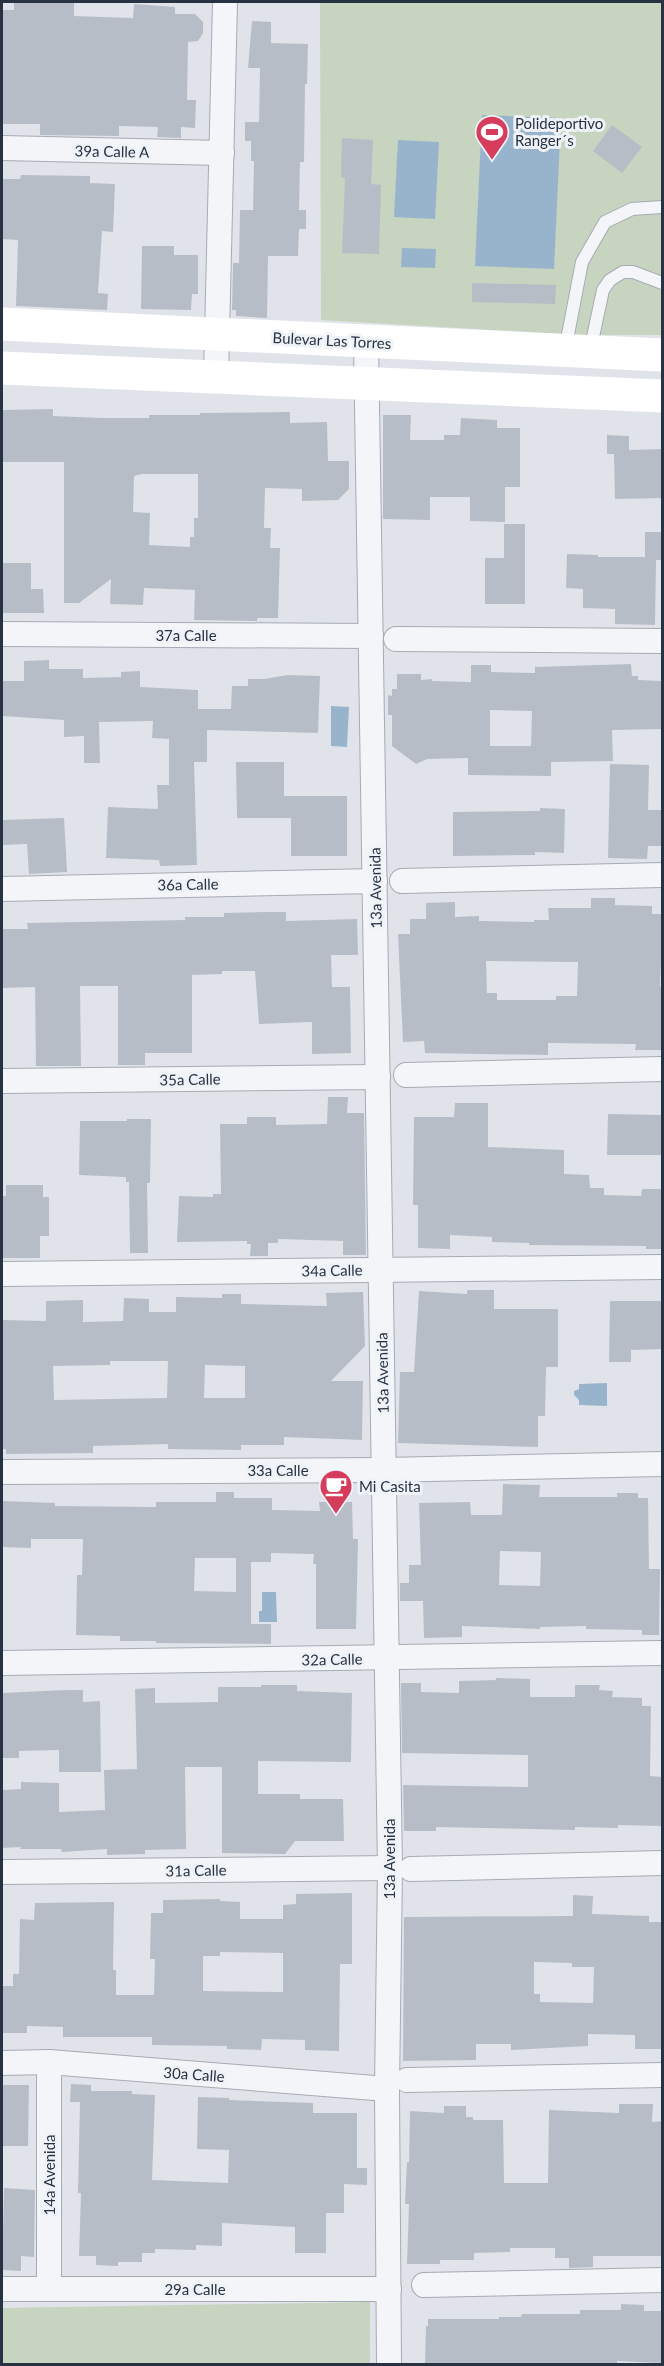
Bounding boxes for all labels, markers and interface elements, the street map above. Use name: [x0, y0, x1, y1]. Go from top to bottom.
sports icon: Polideportivo Ranger´s: [474, 114, 510, 161]
place label: Polideportivo Ranger´s: [515, 114, 603, 149]
street label: 39a Calle A: [75, 141, 150, 161]
street label: Bulevar Las Torres: [272, 328, 392, 352]
street label: 37a Calle: [155, 626, 217, 644]
street label: 13a Avenida: [365, 847, 385, 929]
street label: 36a Calle: [157, 874, 219, 894]
street label: 35a Calle: [159, 1069, 221, 1089]
street label: 34a Calle: [301, 1260, 363, 1280]
street label: 13a Avenida: [372, 1332, 392, 1414]
street label: 33a Calle: [247, 1461, 309, 1479]
cafe icon: Mi Casita: [318, 1468, 354, 1515]
place label: Mi Casita: [359, 1477, 421, 1495]
street label: 32a Calle: [301, 1649, 363, 1669]
street label: 13a Avenida: [380, 1818, 398, 1900]
street label: 31a Calle: [165, 1860, 227, 1880]
street label: 30a Calle: [163, 2063, 225, 2085]
street label: 14a Avenida: [40, 2134, 58, 2216]
street label: 29a Calle: [164, 2280, 226, 2298]

